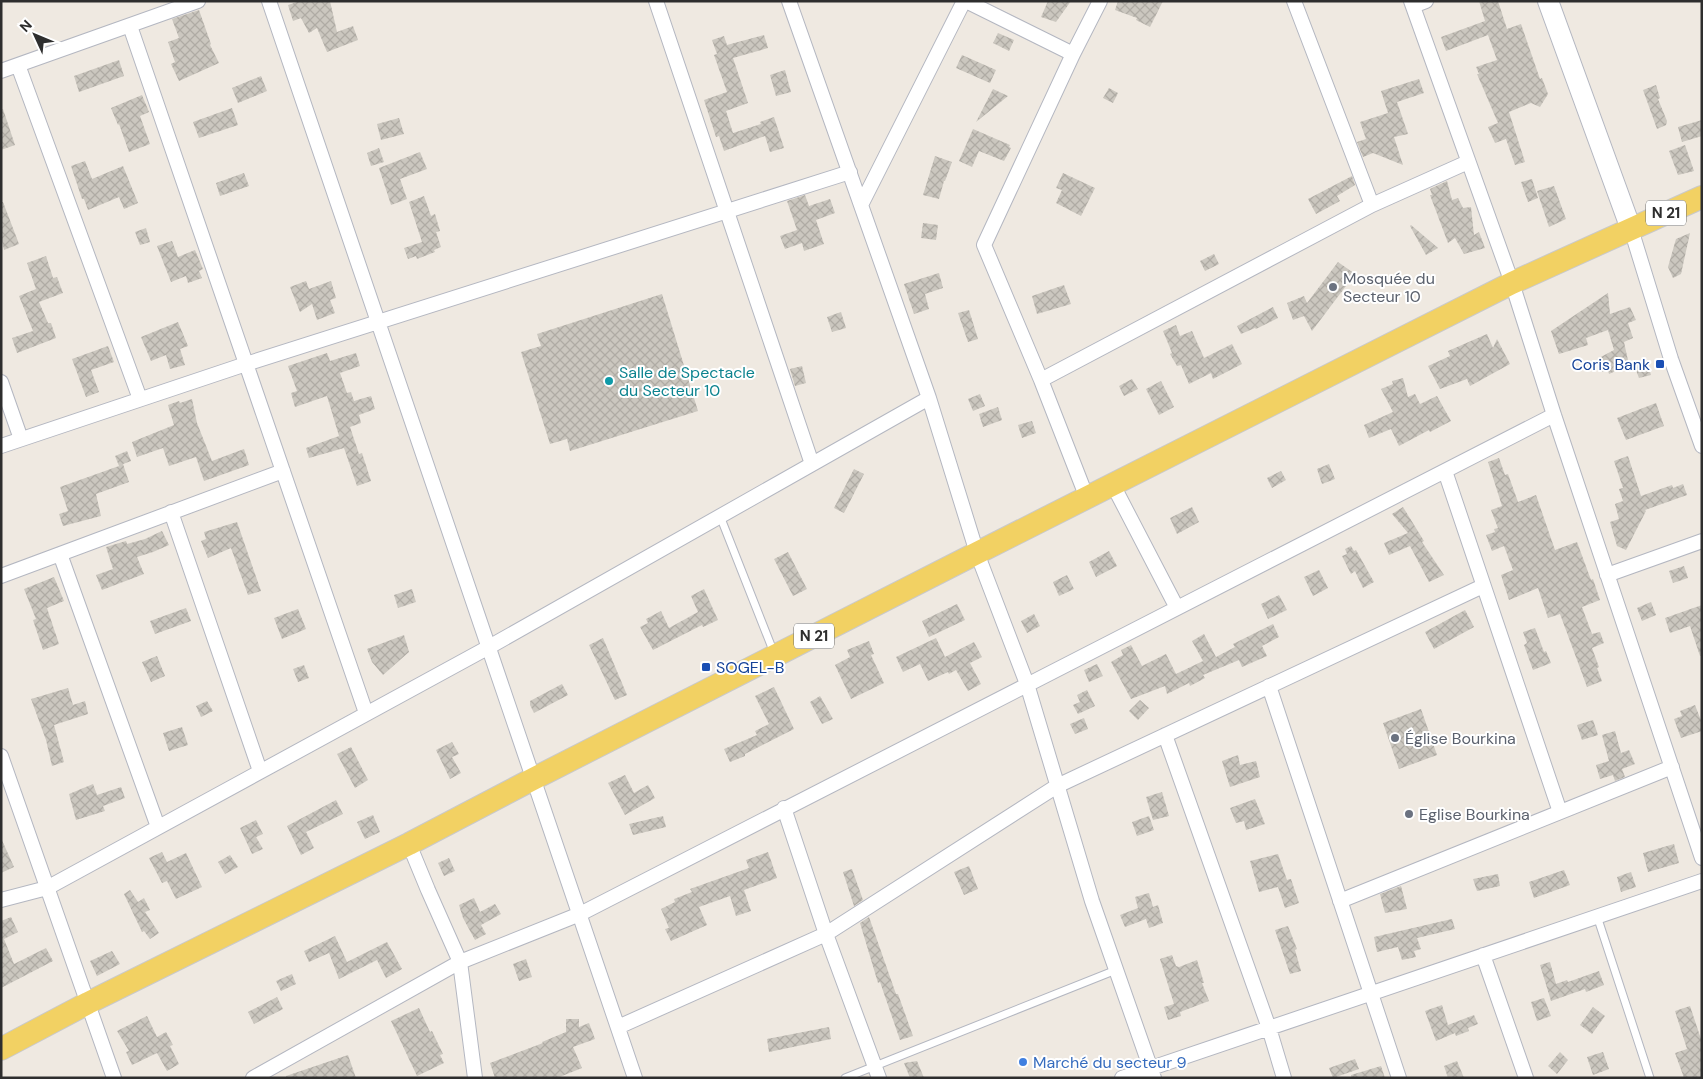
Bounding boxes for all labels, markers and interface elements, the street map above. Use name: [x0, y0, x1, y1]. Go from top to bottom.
north arrow: [10, 10, 60, 60]
text: N: [16, 16, 36, 36]
road number: N 21: [1646, 200, 1686, 226]
place label: Mosquée du Secteur 10: [1343, 268, 1435, 307]
marker: Mosquée du Secteur 10: [1327, 281, 1339, 293]
place label: Coris Bank: [1571, 354, 1650, 375]
marker: Coris Bank: [1654, 358, 1666, 370]
place label: Salle de Spectacle du Secteur 10: [619, 362, 755, 401]
marker: Salle de Spectacle du Secteur 10: [603, 375, 615, 387]
road number: N 21: [794, 624, 834, 648]
place label: SOGEL-B: [716, 657, 784, 678]
marker: SOGEL-B: [700, 661, 712, 673]
place label: Église Bourkina: [1405, 728, 1516, 749]
marker: Église Bourkina: [1389, 732, 1401, 744]
place label: Eglise Bourkina: [1419, 804, 1530, 825]
marker: Eglise Bourkina: [1403, 808, 1415, 820]
place label: Marché du secteur 9: [1033, 1052, 1187, 1073]
marker: Marché du secteur 9: [1017, 1056, 1029, 1068]

